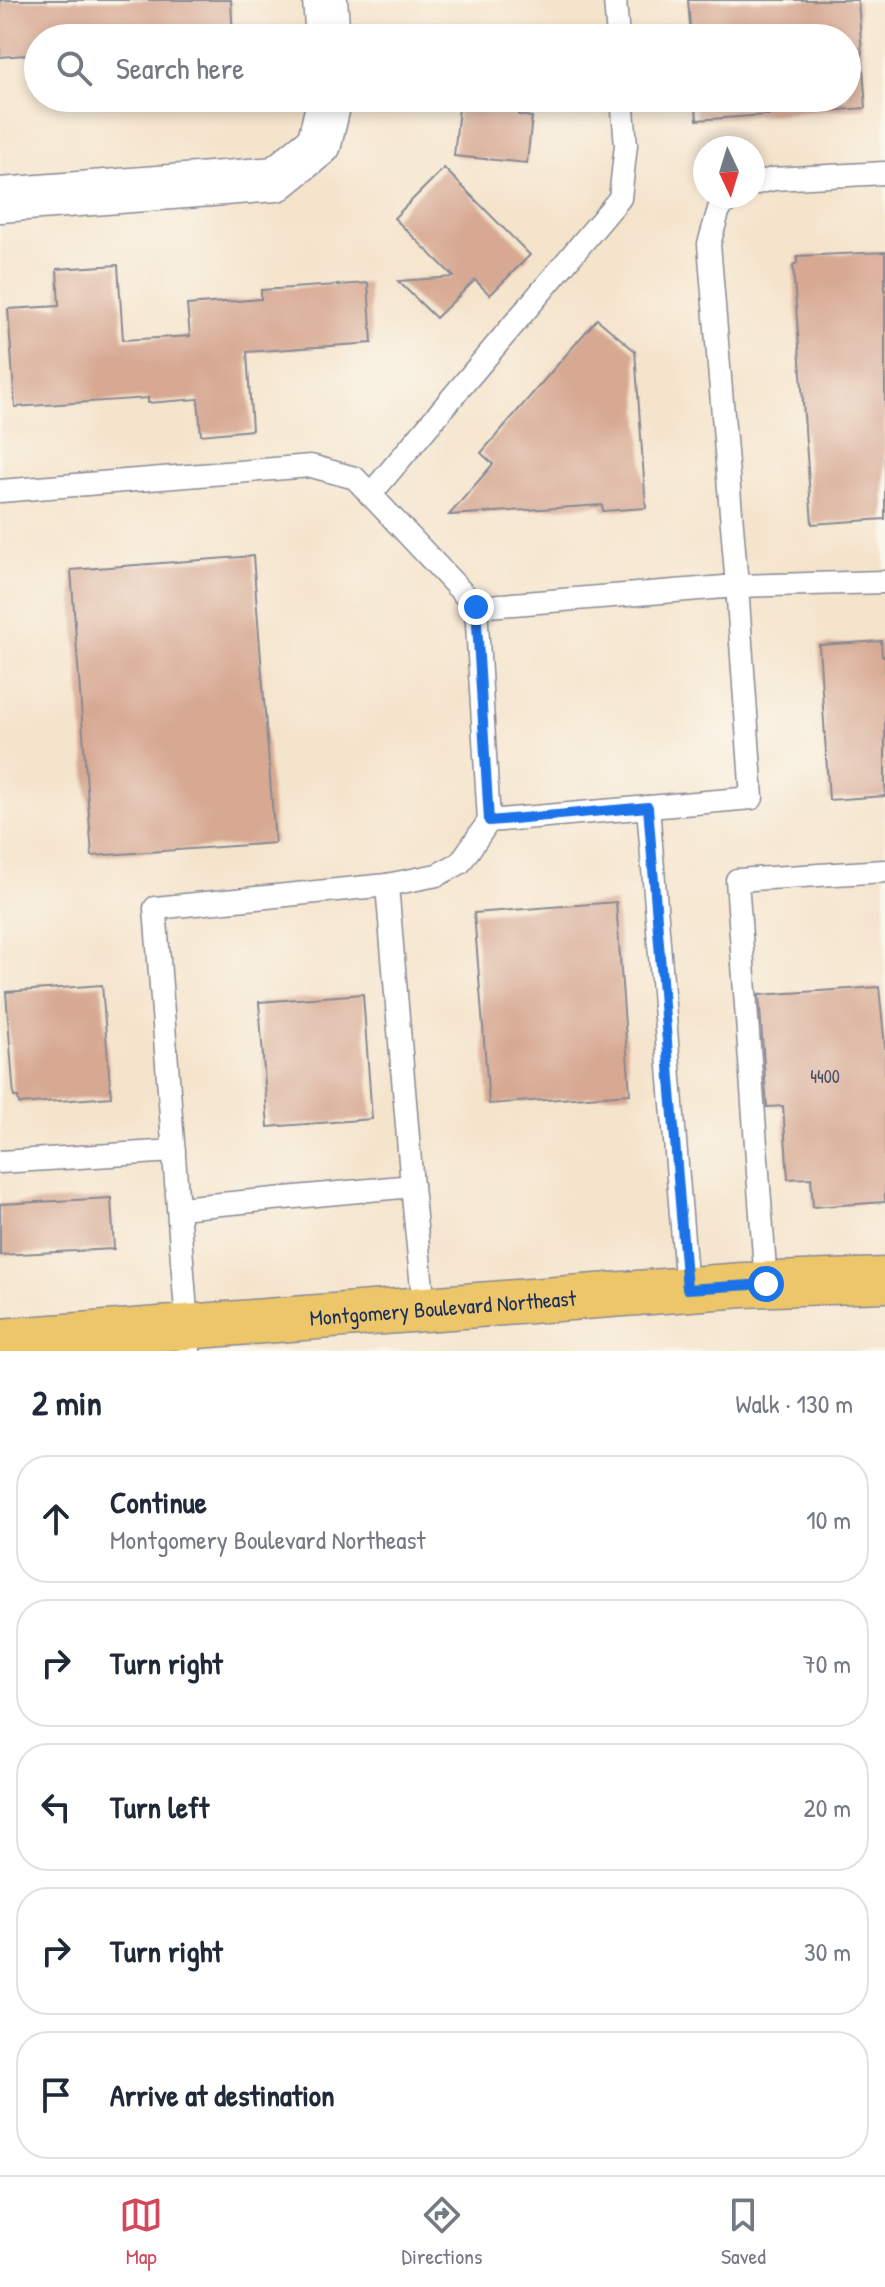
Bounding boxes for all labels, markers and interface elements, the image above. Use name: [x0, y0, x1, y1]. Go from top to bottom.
search box: [24, 24, 861, 112]
icon: search: [52, 46, 96, 90]
text: Search here: [116, 48, 244, 88]
north arrow: [693, 136, 765, 208]
route end: [458, 589, 494, 625]
house number: 4400: [810, 1064, 840, 1089]
route start: [748, 1266, 784, 1302]
street label: Montgomery Boulevard Northeast: [308, 1283, 578, 1333]
text: 2 min: [32, 1380, 102, 1426]
text: Walk · 130 m: [736, 1386, 853, 1421]
text: Continue: [110, 1482, 207, 1522]
icon: ahead: [34, 1497, 78, 1541]
text: 10 m: [806, 1502, 851, 1537]
text: Montgomery Boulevard Northeast: [110, 1522, 425, 1557]
icon: right: [34, 1641, 78, 1685]
text: Turn right: [110, 1643, 223, 1683]
text: 70 m: [803, 1646, 851, 1681]
icon: left: [34, 1785, 78, 1829]
text: Turn left: [110, 1787, 209, 1827]
text: 20 m: [804, 1790, 851, 1825]
icon: right: [34, 1929, 78, 1973]
text: Turn right: [110, 1931, 223, 1971]
text: 30 m: [804, 1934, 851, 1969]
icon: arrive: [34, 2073, 78, 2117]
text: Arrive at destination: [110, 2075, 335, 2115]
tab: Map: [119, 2193, 163, 2271]
tab: Directions: [402, 2193, 483, 2271]
tab: Saved: [721, 2193, 766, 2271]

